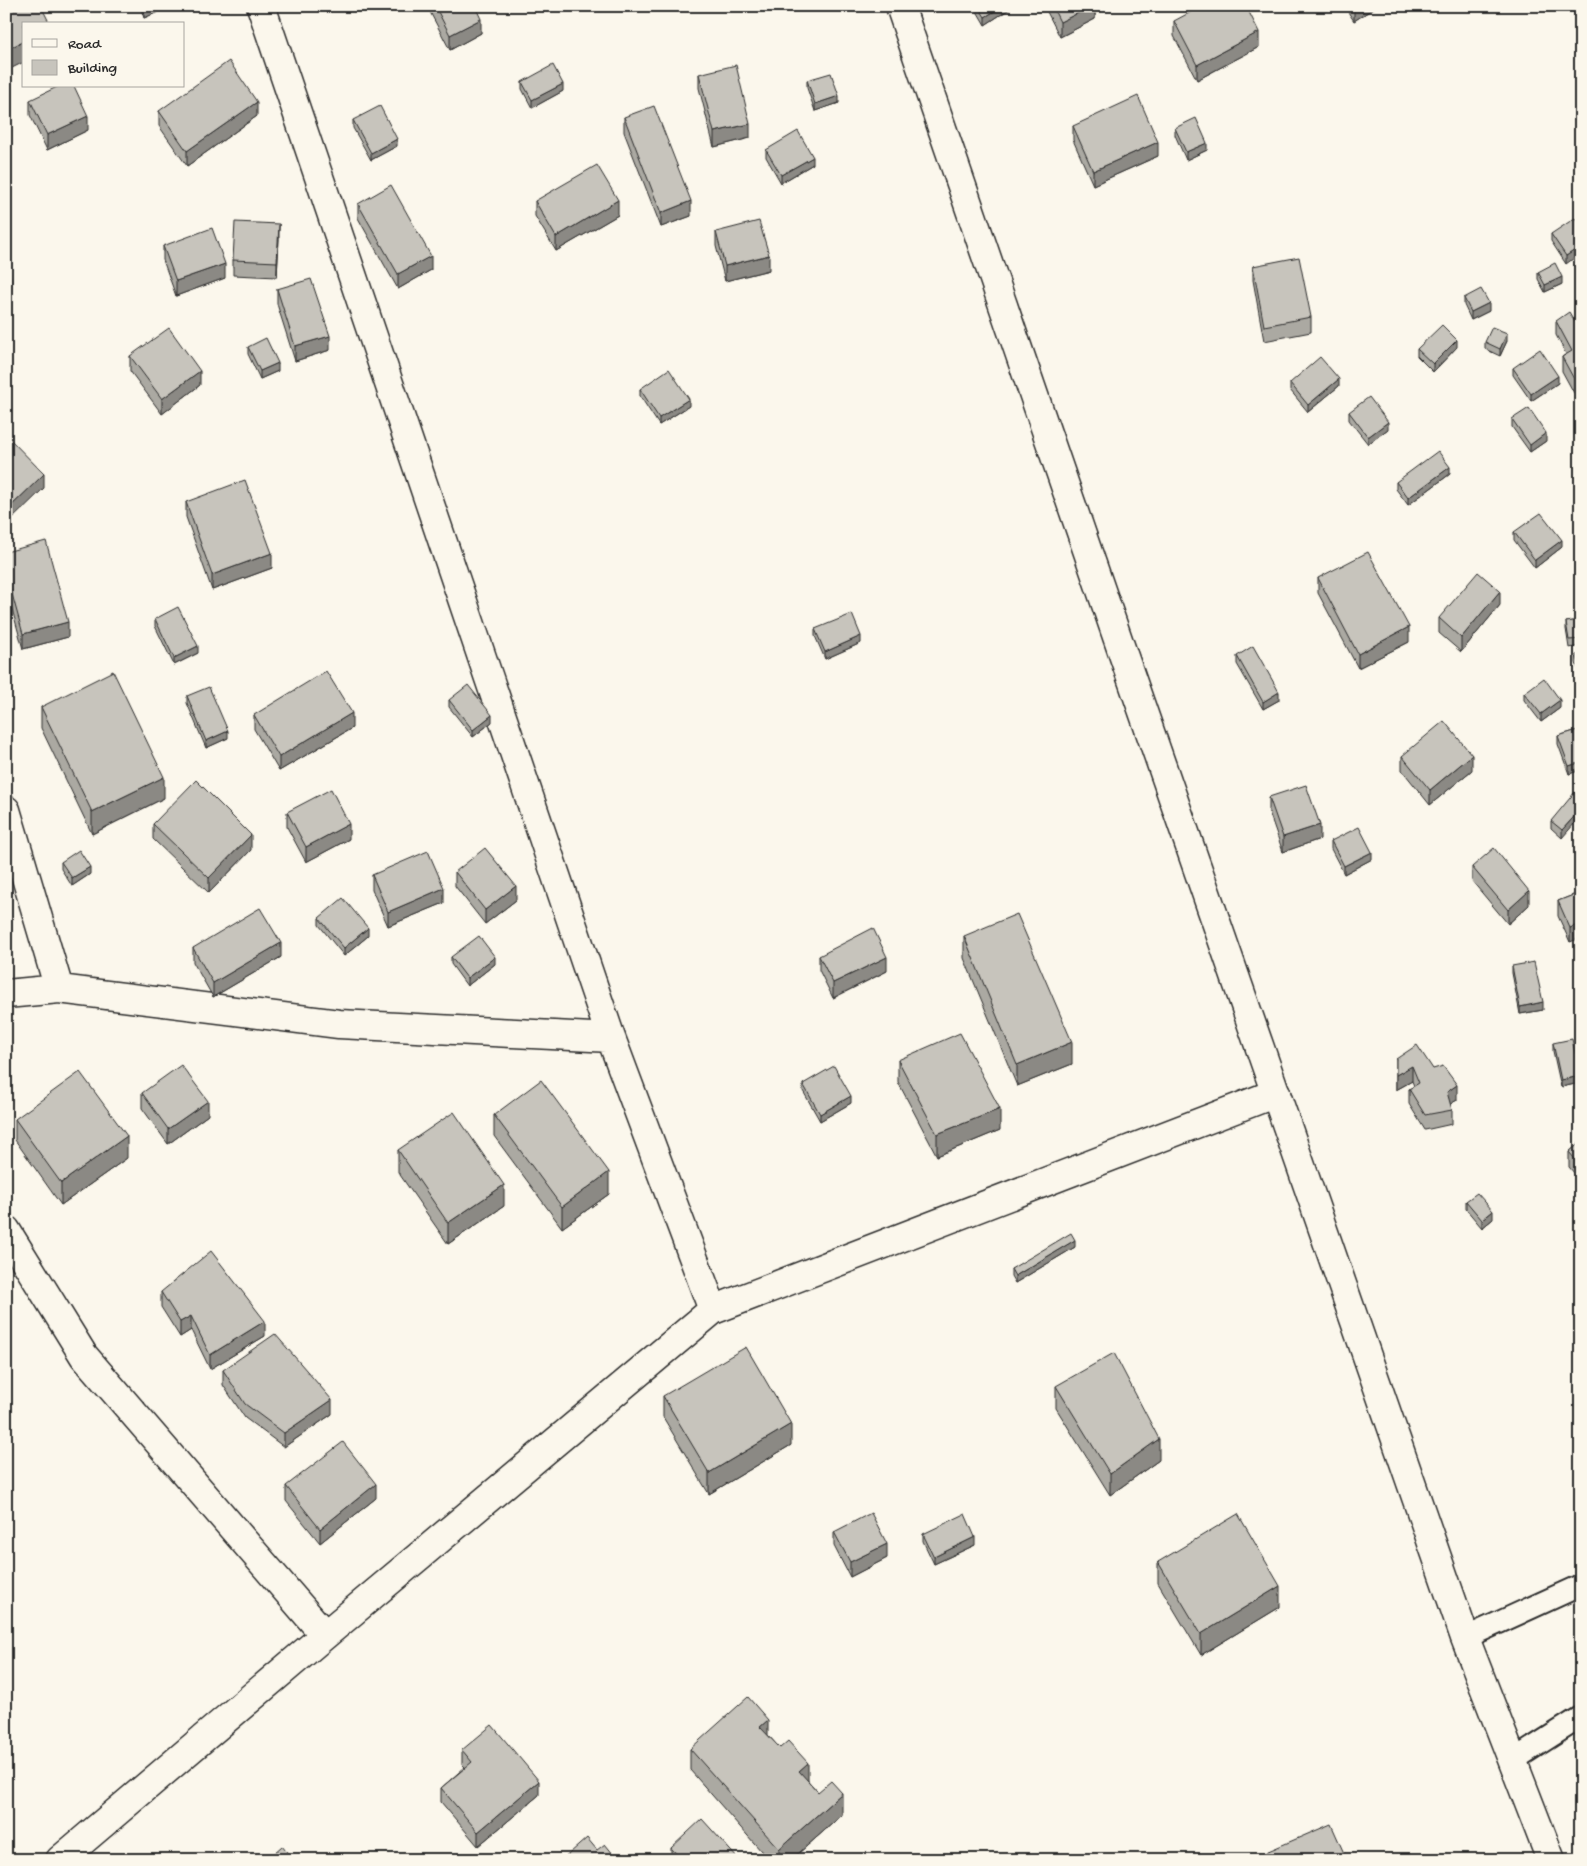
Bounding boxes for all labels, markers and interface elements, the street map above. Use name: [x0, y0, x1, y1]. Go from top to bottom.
legend: [22, 22, 185, 88]
text: Road: [68, 36, 102, 54]
text: Building: [67, 60, 117, 78]

